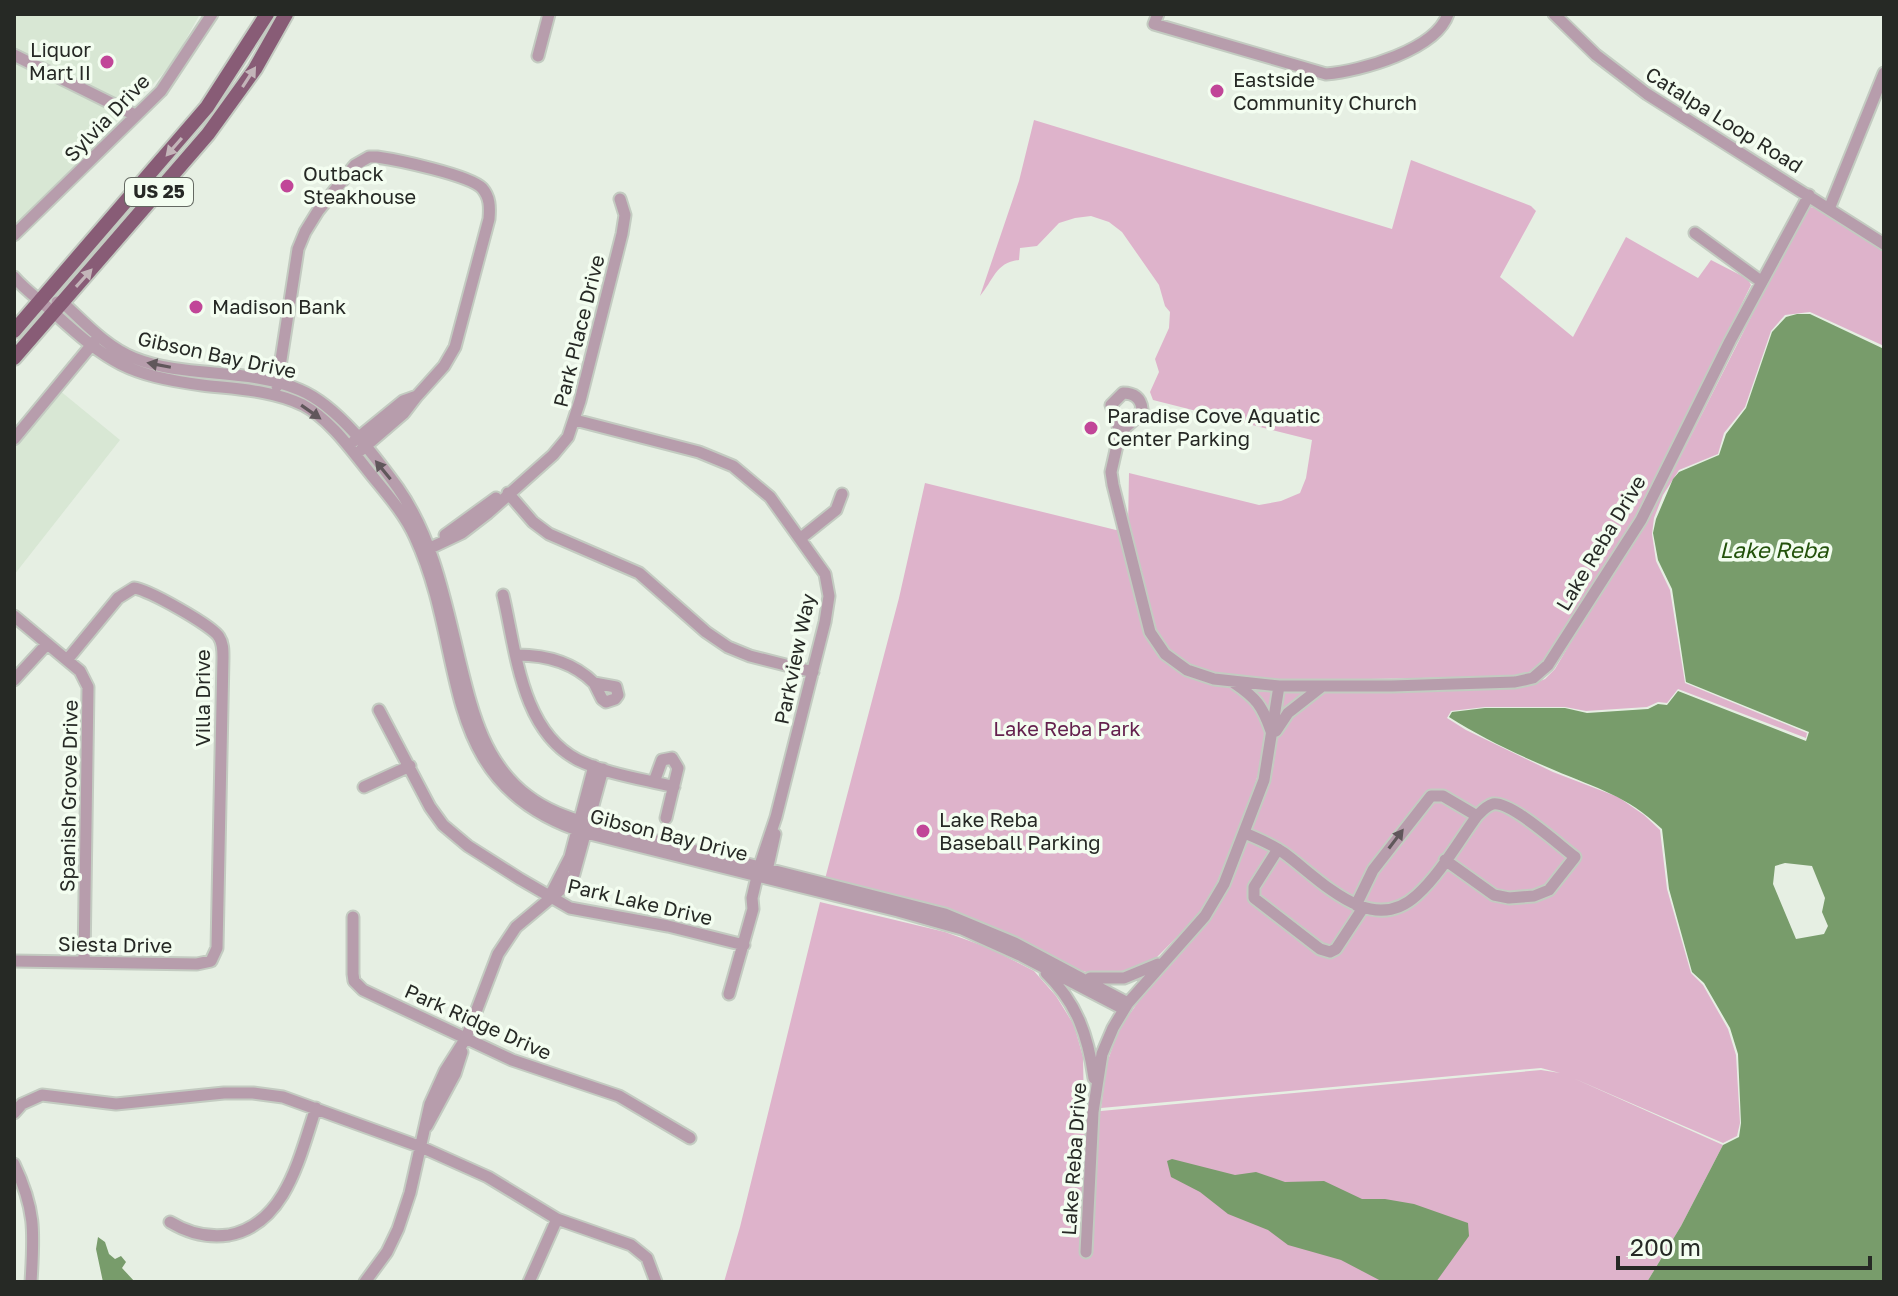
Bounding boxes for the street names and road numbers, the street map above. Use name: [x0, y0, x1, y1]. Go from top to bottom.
street label: Catalpa Loop Road: [1642, 61, 1807, 177]
street label: Sylvia Drive: [59, 69, 154, 166]
road number: US 25: [125, 178, 193, 206]
street label: Park Place Drive: [547, 252, 609, 409]
street label: Gibson Bay Drive: [136, 325, 299, 383]
street label: Lake Reba Drive: [1550, 470, 1650, 614]
street label: Parkview Way: [768, 591, 820, 726]
street label: Villa Drive: [190, 649, 214, 747]
street label: Spanish Grove Drive: [54, 700, 82, 892]
street label: Gibson Bay Drive: [588, 803, 751, 865]
street label: Park Lake Drive: [565, 873, 715, 929]
street label: Siesta Drive: [58, 931, 172, 957]
street label: Park Ridge Drive: [401, 978, 555, 1064]
street label: Lake Reba Drive: [1056, 1081, 1090, 1236]

